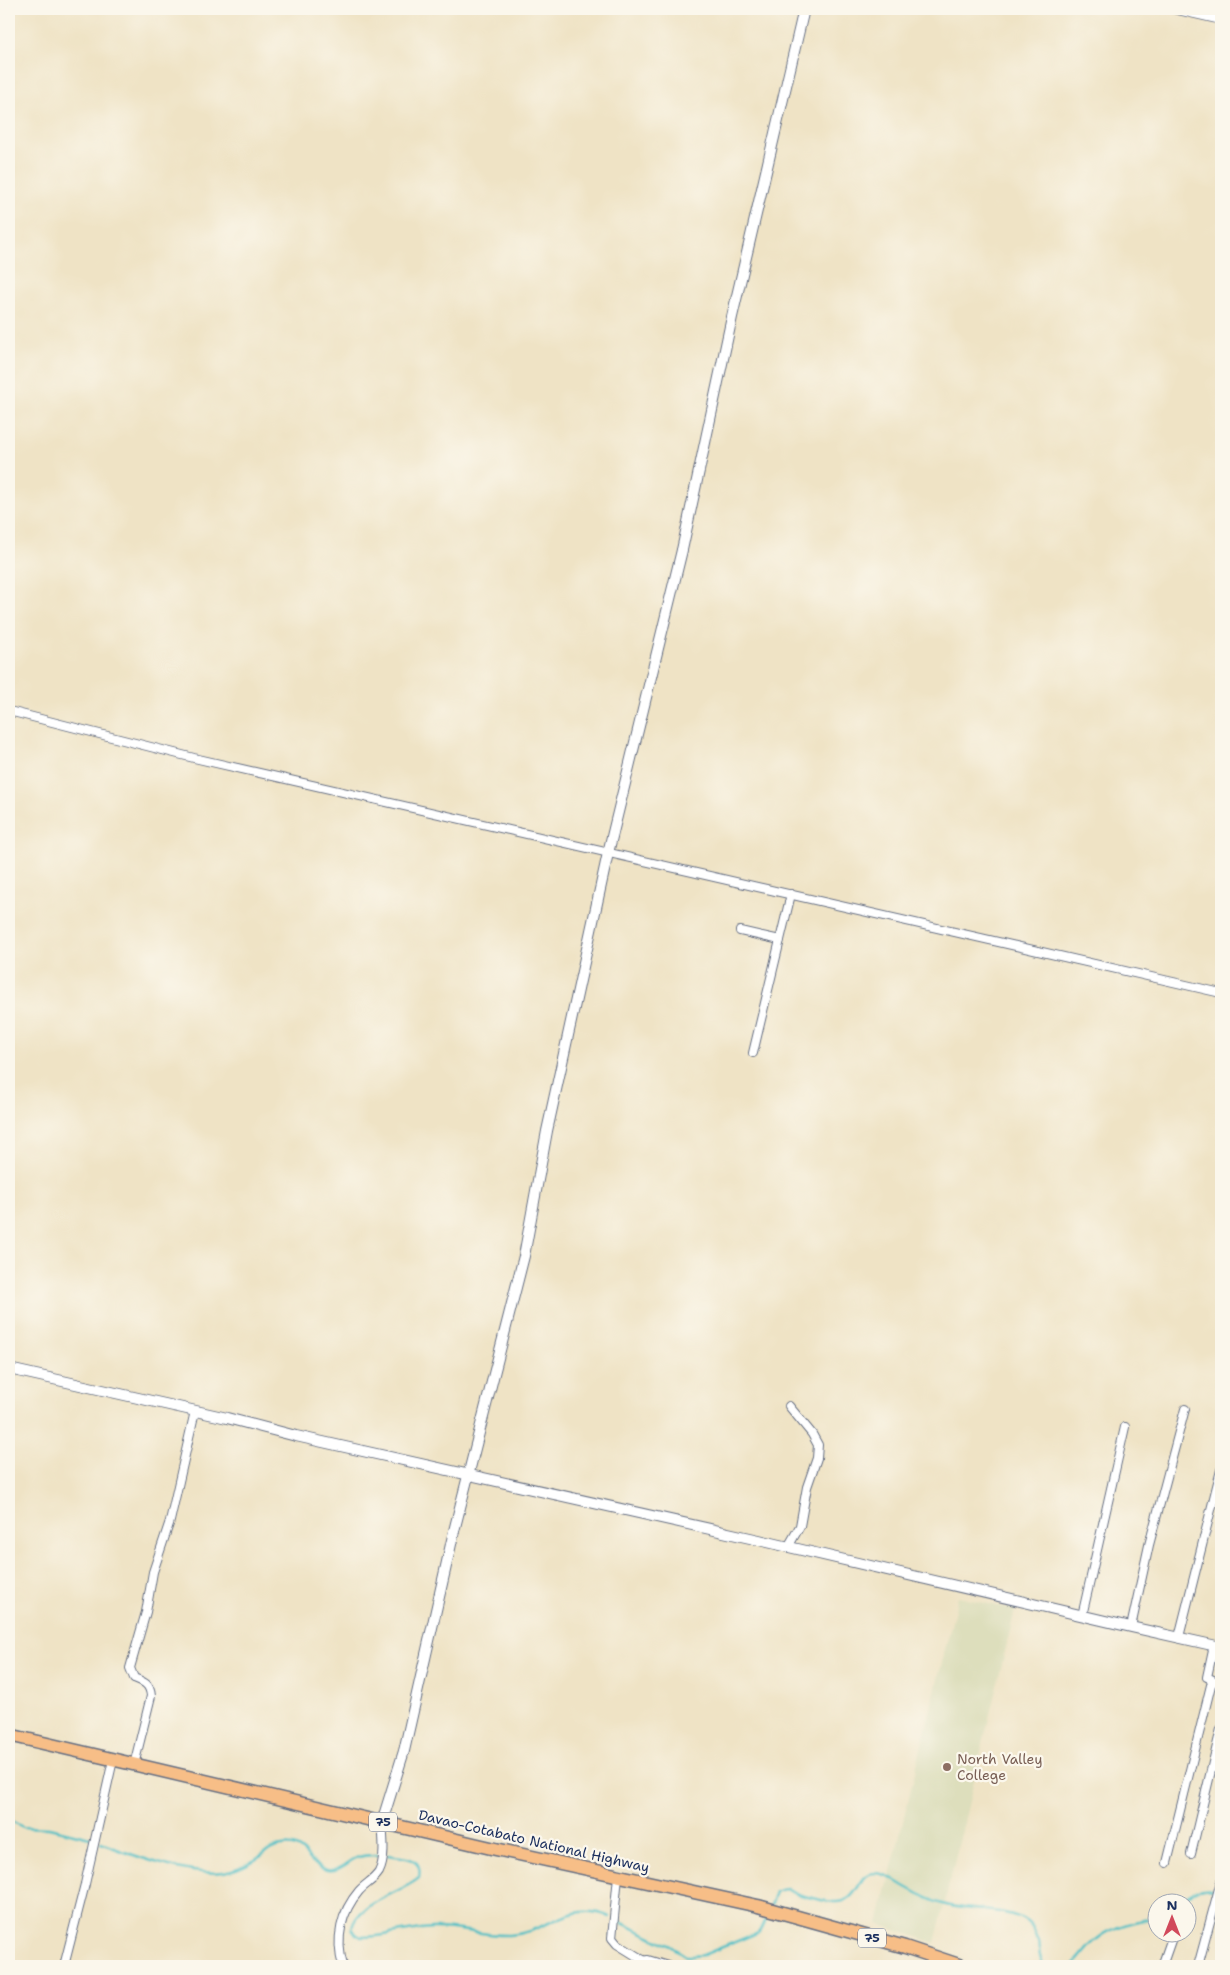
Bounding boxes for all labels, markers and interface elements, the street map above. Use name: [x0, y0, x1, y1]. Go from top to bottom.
place label: North Valley College: [957, 1750, 1042, 1784]
marker: North Valley College: [941, 1761, 953, 1773]
street label: Davao-Cotabato National Highway: [417, 1806, 651, 1876]
road number: 75: [369, 1812, 397, 1831]
north arrow: [1148, 1892, 1198, 1942]
text: N: [1166, 1896, 1178, 1914]
road number: 75: [858, 1929, 886, 1948]

